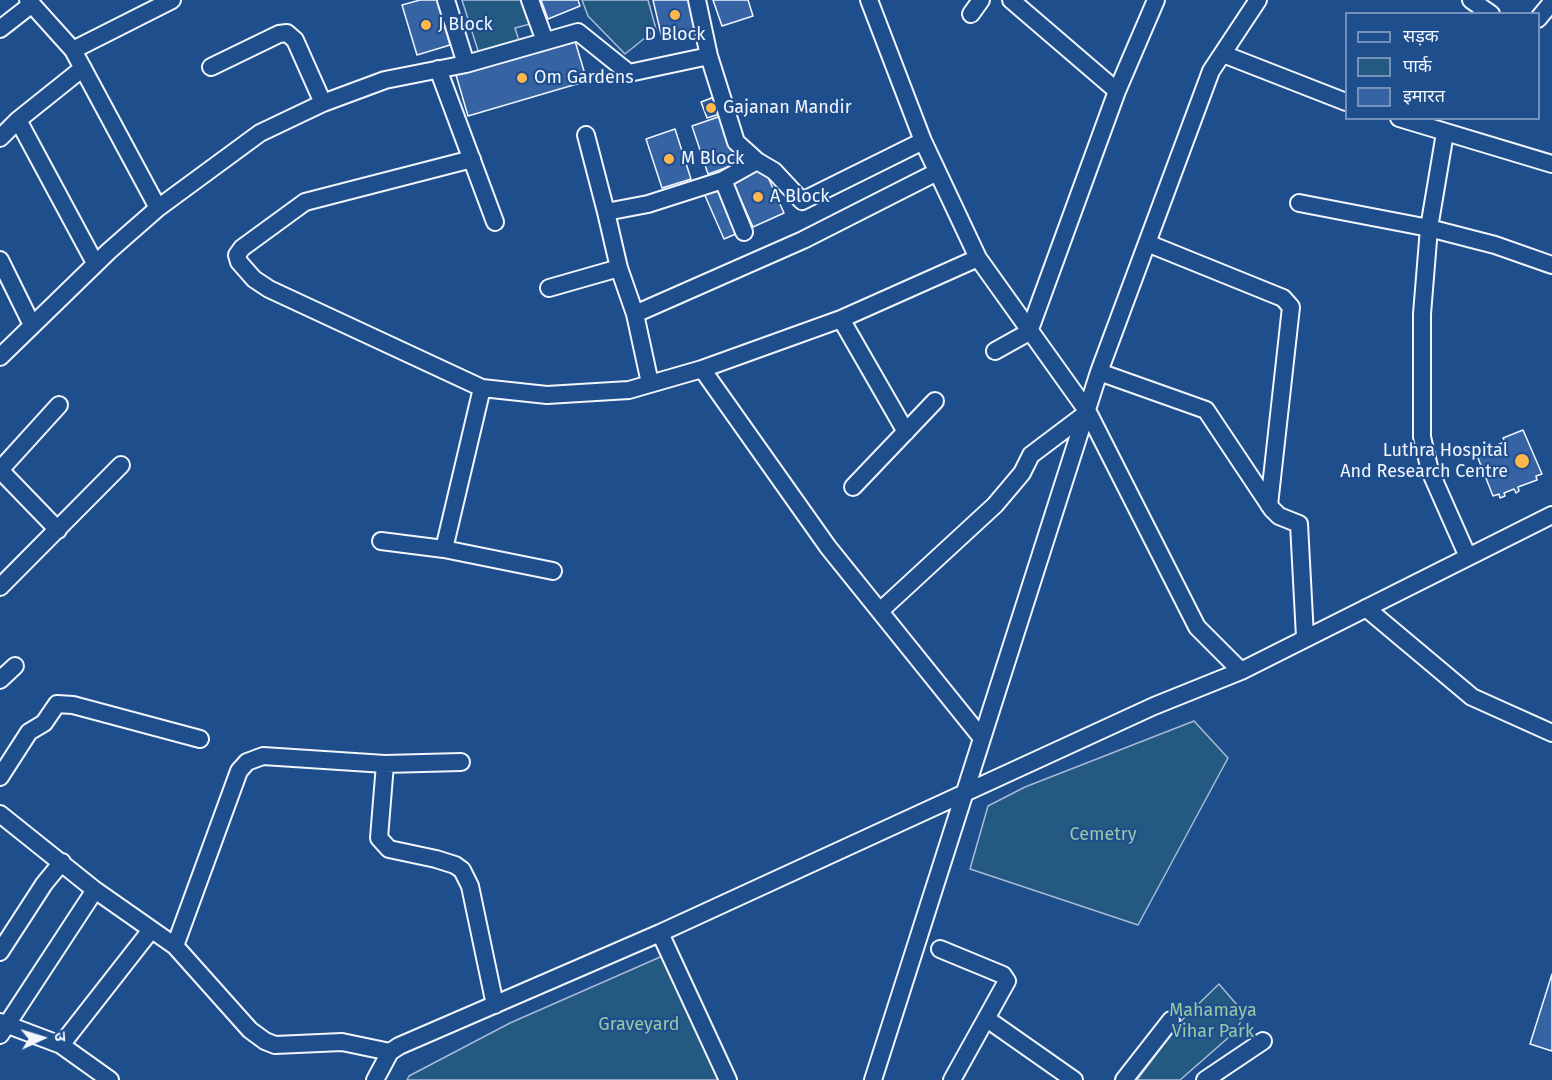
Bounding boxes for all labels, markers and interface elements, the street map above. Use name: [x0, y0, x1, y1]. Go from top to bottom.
marker: D Block: [668, 8, 682, 22]
legend: [1345, 12, 1540, 120]
place label: J Block: [438, 14, 493, 36]
marker: J Block: [419, 18, 433, 32]
place label: D Block: [645, 24, 705, 46]
text: सड़क: [1403, 25, 1439, 47]
text: पार्क: [1403, 55, 1432, 77]
place label: Om Gardens: [534, 67, 634, 89]
marker: Om Gardens: [515, 71, 529, 85]
text: इमारत: [1403, 85, 1445, 107]
place label: Gajanan Mandir: [723, 97, 852, 119]
marker: Gajanan Mandir: [704, 101, 718, 115]
place label: M Block: [681, 148, 744, 170]
marker: M Block: [662, 152, 676, 166]
place label: A Block: [770, 186, 830, 208]
marker: A Block: [751, 190, 765, 204]
place label: Luthra Hospital And Research Centre: [1340, 440, 1508, 482]
marker: Luthra Hospital And Research Centre: [1513, 452, 1531, 470]
park label: Cemetry: [1069, 824, 1137, 846]
park label: Mahamaya Vihar Park: [1169, 1000, 1257, 1042]
north arrow: [12, 1008, 72, 1068]
park label: Graveyard: [598, 1014, 680, 1036]
text: उ: [51, 1031, 70, 1042]

